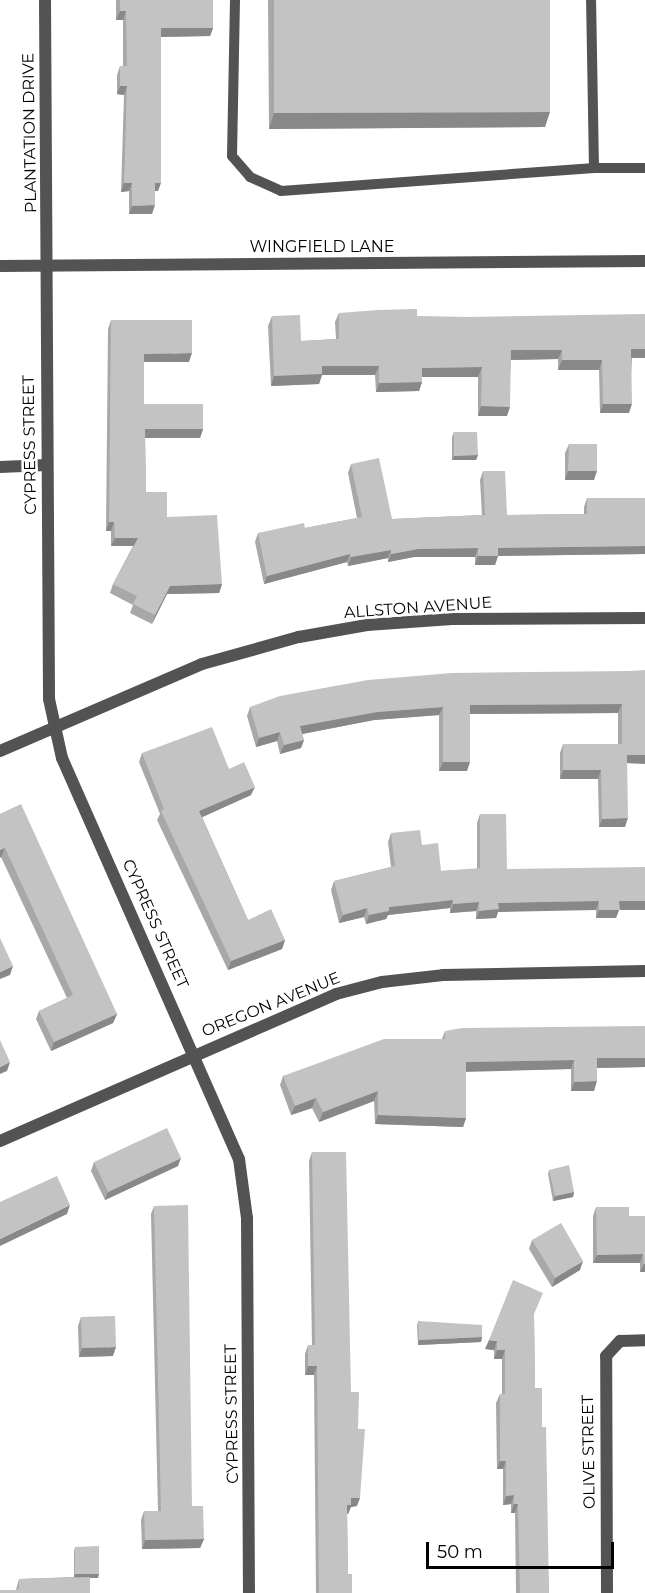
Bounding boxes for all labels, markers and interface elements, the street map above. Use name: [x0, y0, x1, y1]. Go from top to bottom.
street label: PLANTATION DRIVE: [19, 53, 41, 213]
street label: WINGFIELD LANE: [250, 237, 394, 257]
street label: CYPRESS STREET: [19, 375, 41, 515]
street label: ALLSTON AVENUE: [343, 593, 493, 623]
street label: CYPRESS STREET: [118, 856, 192, 992]
street label: OREGON AVENUE: [199, 968, 343, 1042]
street label: CYPRESS STREET: [221, 1344, 243, 1484]
street label: OLIVE STREET: [578, 1395, 600, 1509]
scale bar: [429, 1530, 616, 1568]
text: 50 m: [437, 1541, 483, 1563]

